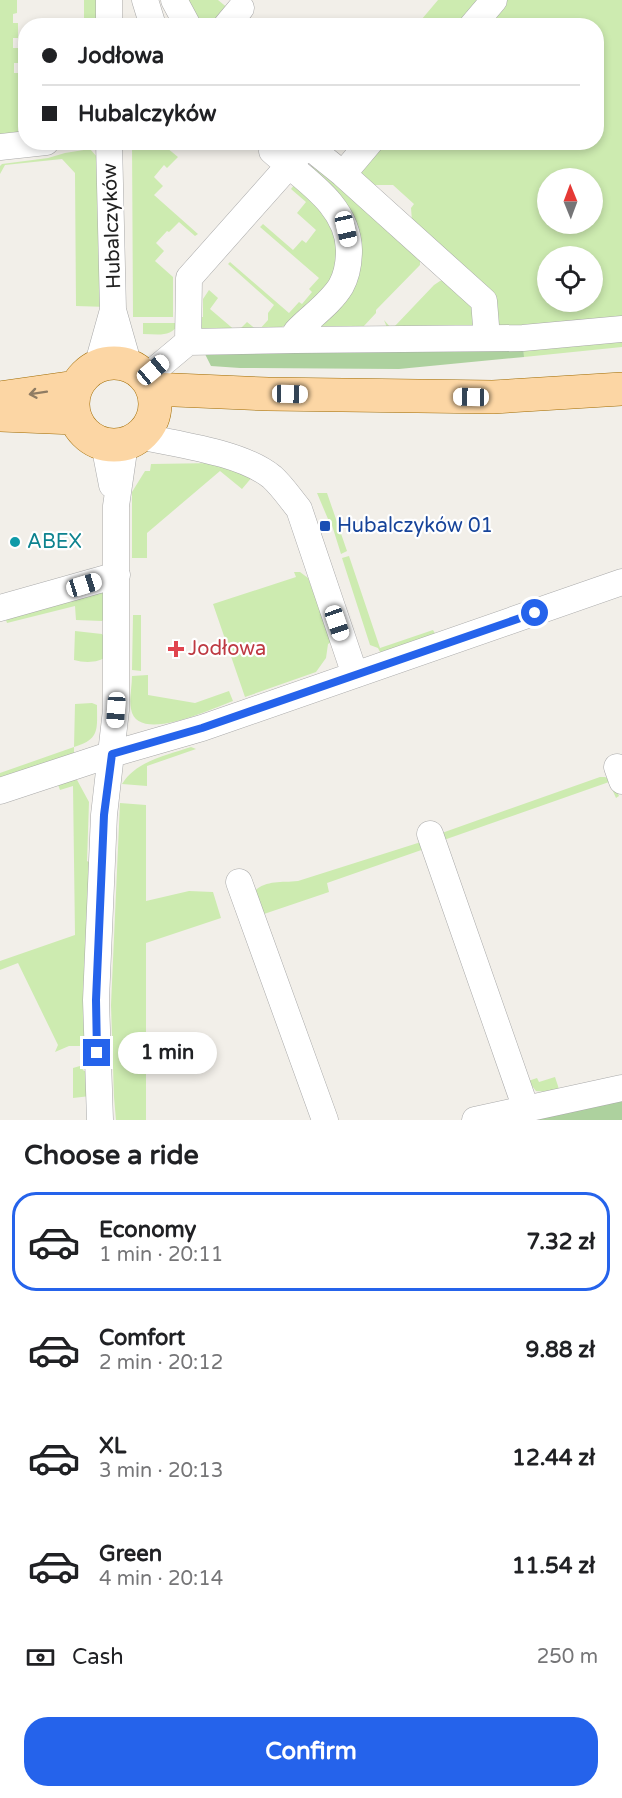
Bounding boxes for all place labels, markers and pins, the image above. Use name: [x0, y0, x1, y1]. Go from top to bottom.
place label: Hubalczyków 01: [337, 514, 493, 538]
marker: Hubalczyków 01: [318, 519, 332, 533]
place label: ABEX: [27, 530, 82, 554]
marker: ABEX: [8, 535, 22, 549]
place label: Jodłowa: [188, 637, 266, 661]
marker: Jodłowa: [169, 642, 183, 656]

